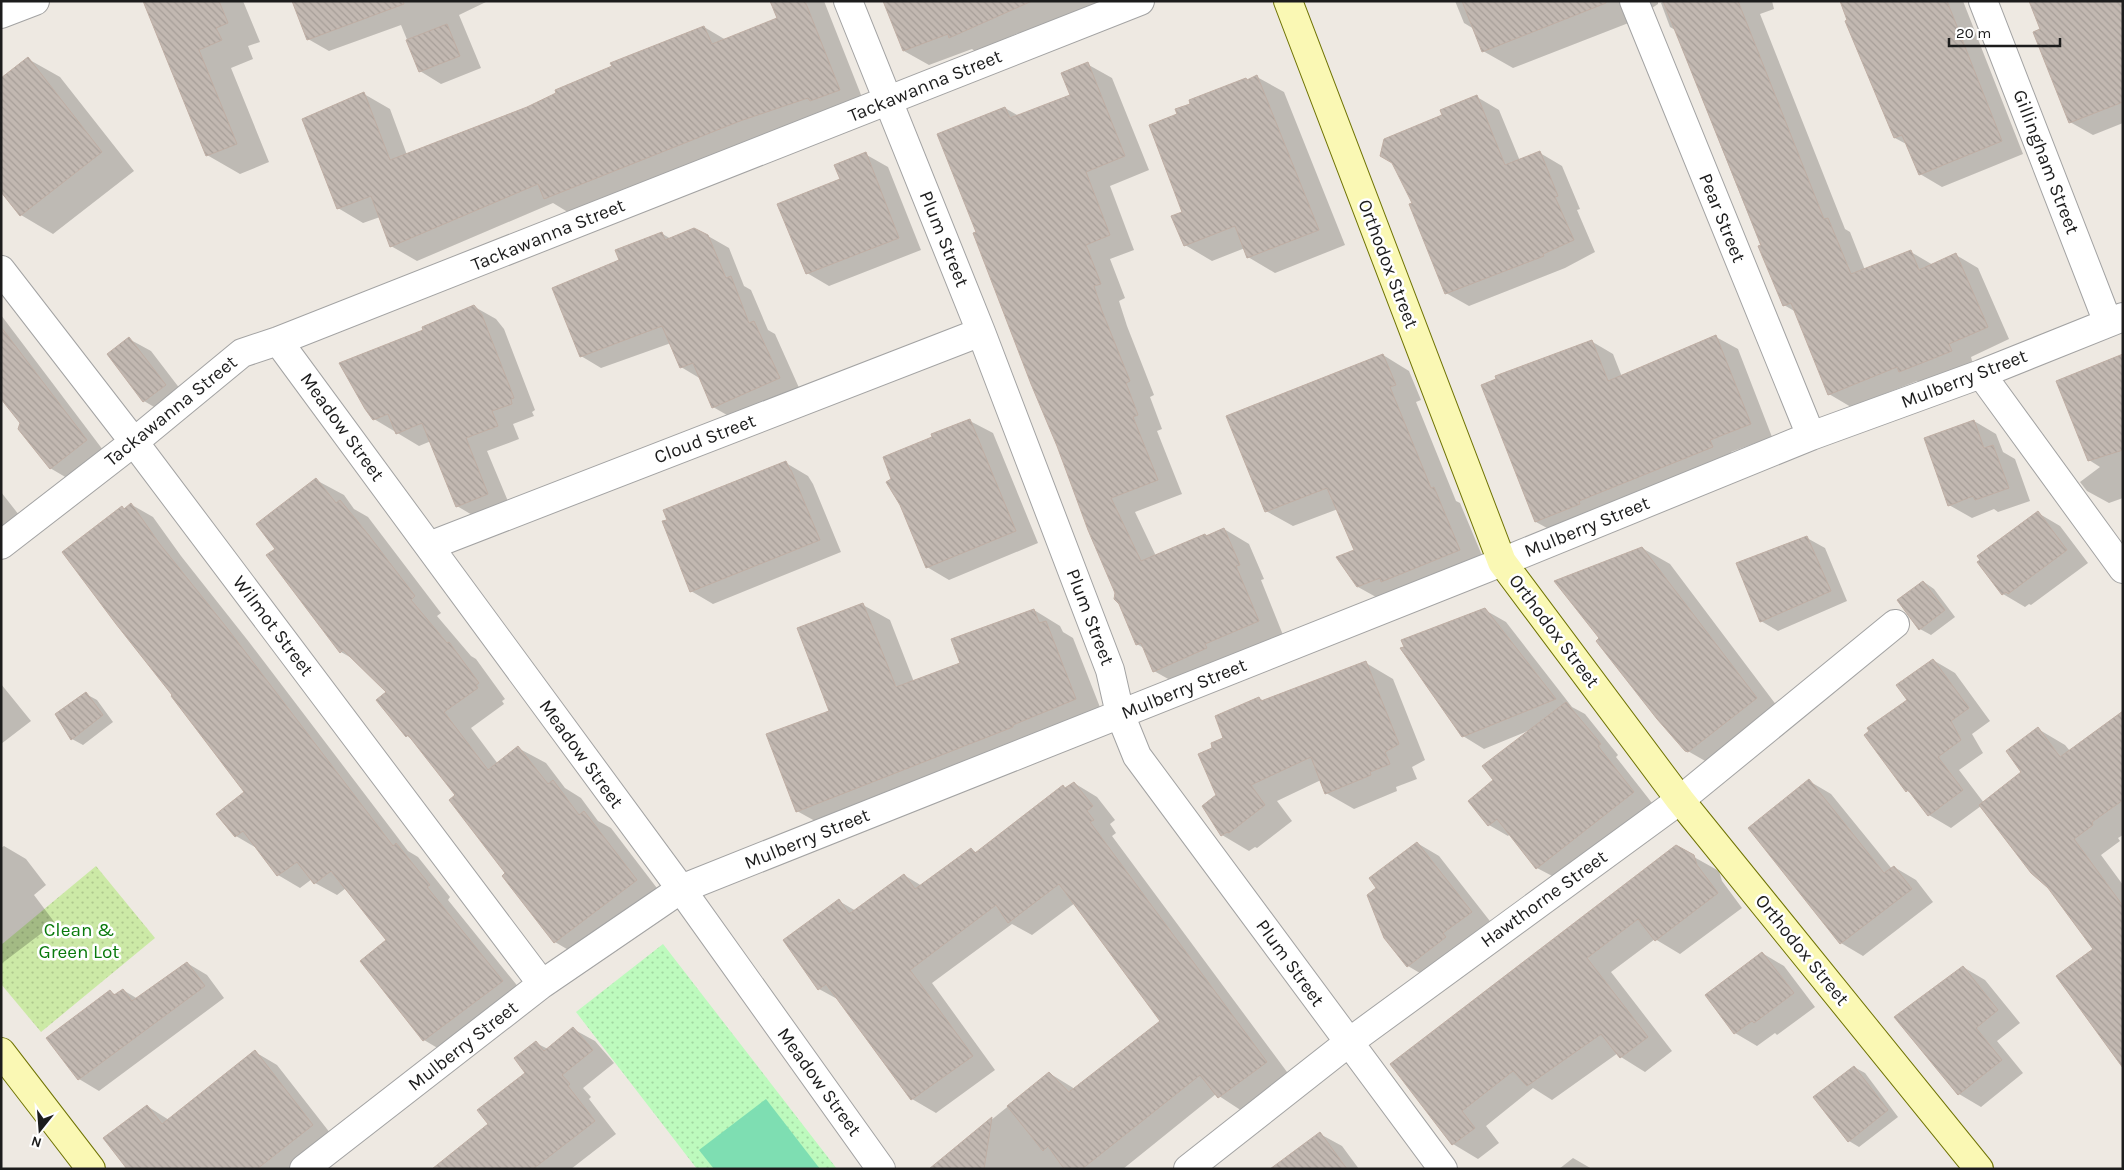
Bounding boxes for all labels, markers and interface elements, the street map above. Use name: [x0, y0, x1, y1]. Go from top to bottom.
scale bar: [1949, 15, 2060, 47]
text: 20 m: [1956, 24, 1991, 42]
street label: Tackawanna Street: [845, 45, 1005, 127]
street label: Gillingham Street: [2008, 87, 2084, 237]
street label: Pear Street: [1694, 170, 1750, 266]
street label: Plum Street: [915, 188, 973, 290]
street label: Tackawanna Street: [468, 194, 628, 276]
street label: Orthodox Street: [1353, 197, 1423, 331]
street label: Mulberry Street: [1898, 345, 2030, 413]
street label: Tackawanna Street: [101, 351, 241, 471]
street label: Meadow Street: [295, 369, 389, 485]
street label: Cloud Street: [651, 410, 759, 468]
street label: Mulberry Street: [1521, 492, 1653, 562]
street label: Plum Street: [1061, 566, 1119, 668]
street label: Orthodox Street: [1504, 570, 1604, 692]
street label: Wilmot Street: [228, 571, 318, 681]
street label: Mulberry Street: [1118, 654, 1250, 724]
street label: Meadow Street: [534, 696, 628, 812]
street label: Mulberry Street: [741, 804, 873, 874]
street label: Hawthorne Street: [1477, 846, 1611, 952]
street label: Orthodox Street: [1751, 890, 1853, 1010]
street label: Plum Street: [1251, 915, 1329, 1011]
park label: Clean & Green Lot: [38, 919, 120, 963]
street label: Mulberry Street: [404, 996, 522, 1096]
street label: Meadow Street: [772, 1024, 866, 1140]
north arrow: [15, 1105, 65, 1155]
text: N: [29, 1132, 44, 1152]

